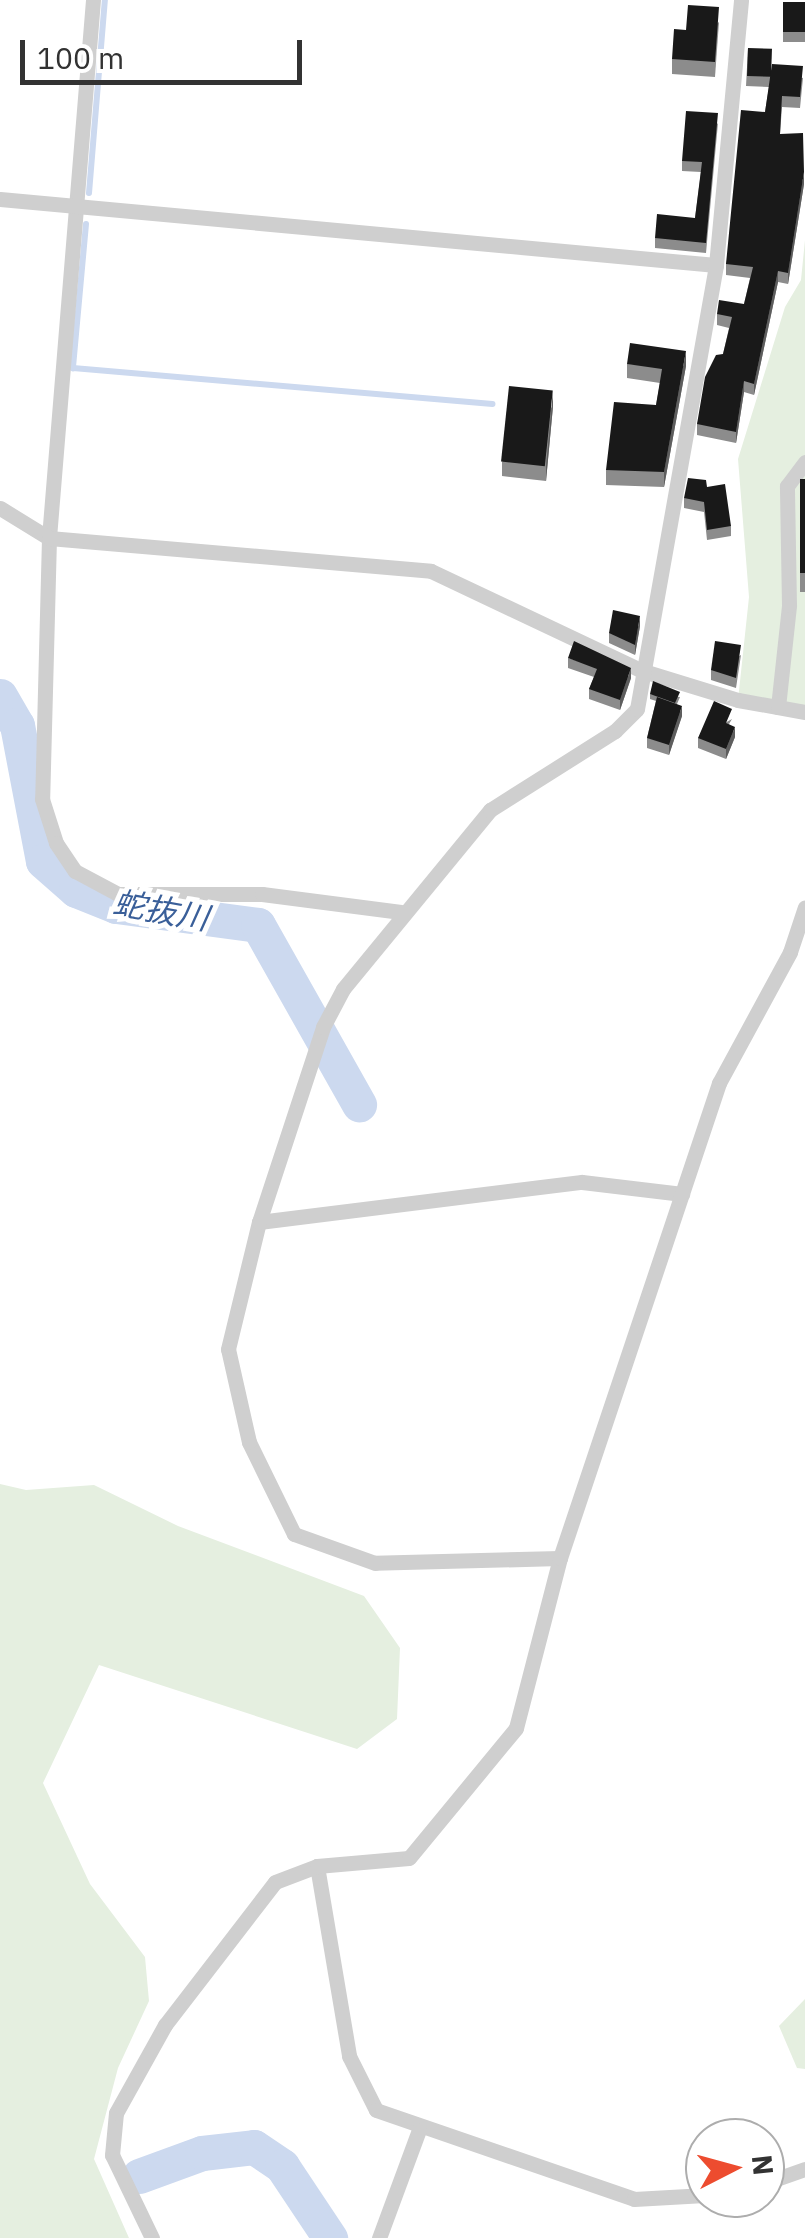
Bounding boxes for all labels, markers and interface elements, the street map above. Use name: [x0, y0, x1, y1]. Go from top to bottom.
scale bar: [25, 20, 308, 82]
text: 100 m: [37, 38, 124, 77]
water label: 蛇抜川: [110, 883, 212, 937]
north arrow: [685, 2118, 785, 2218]
text: N: [744, 2153, 783, 2177]

